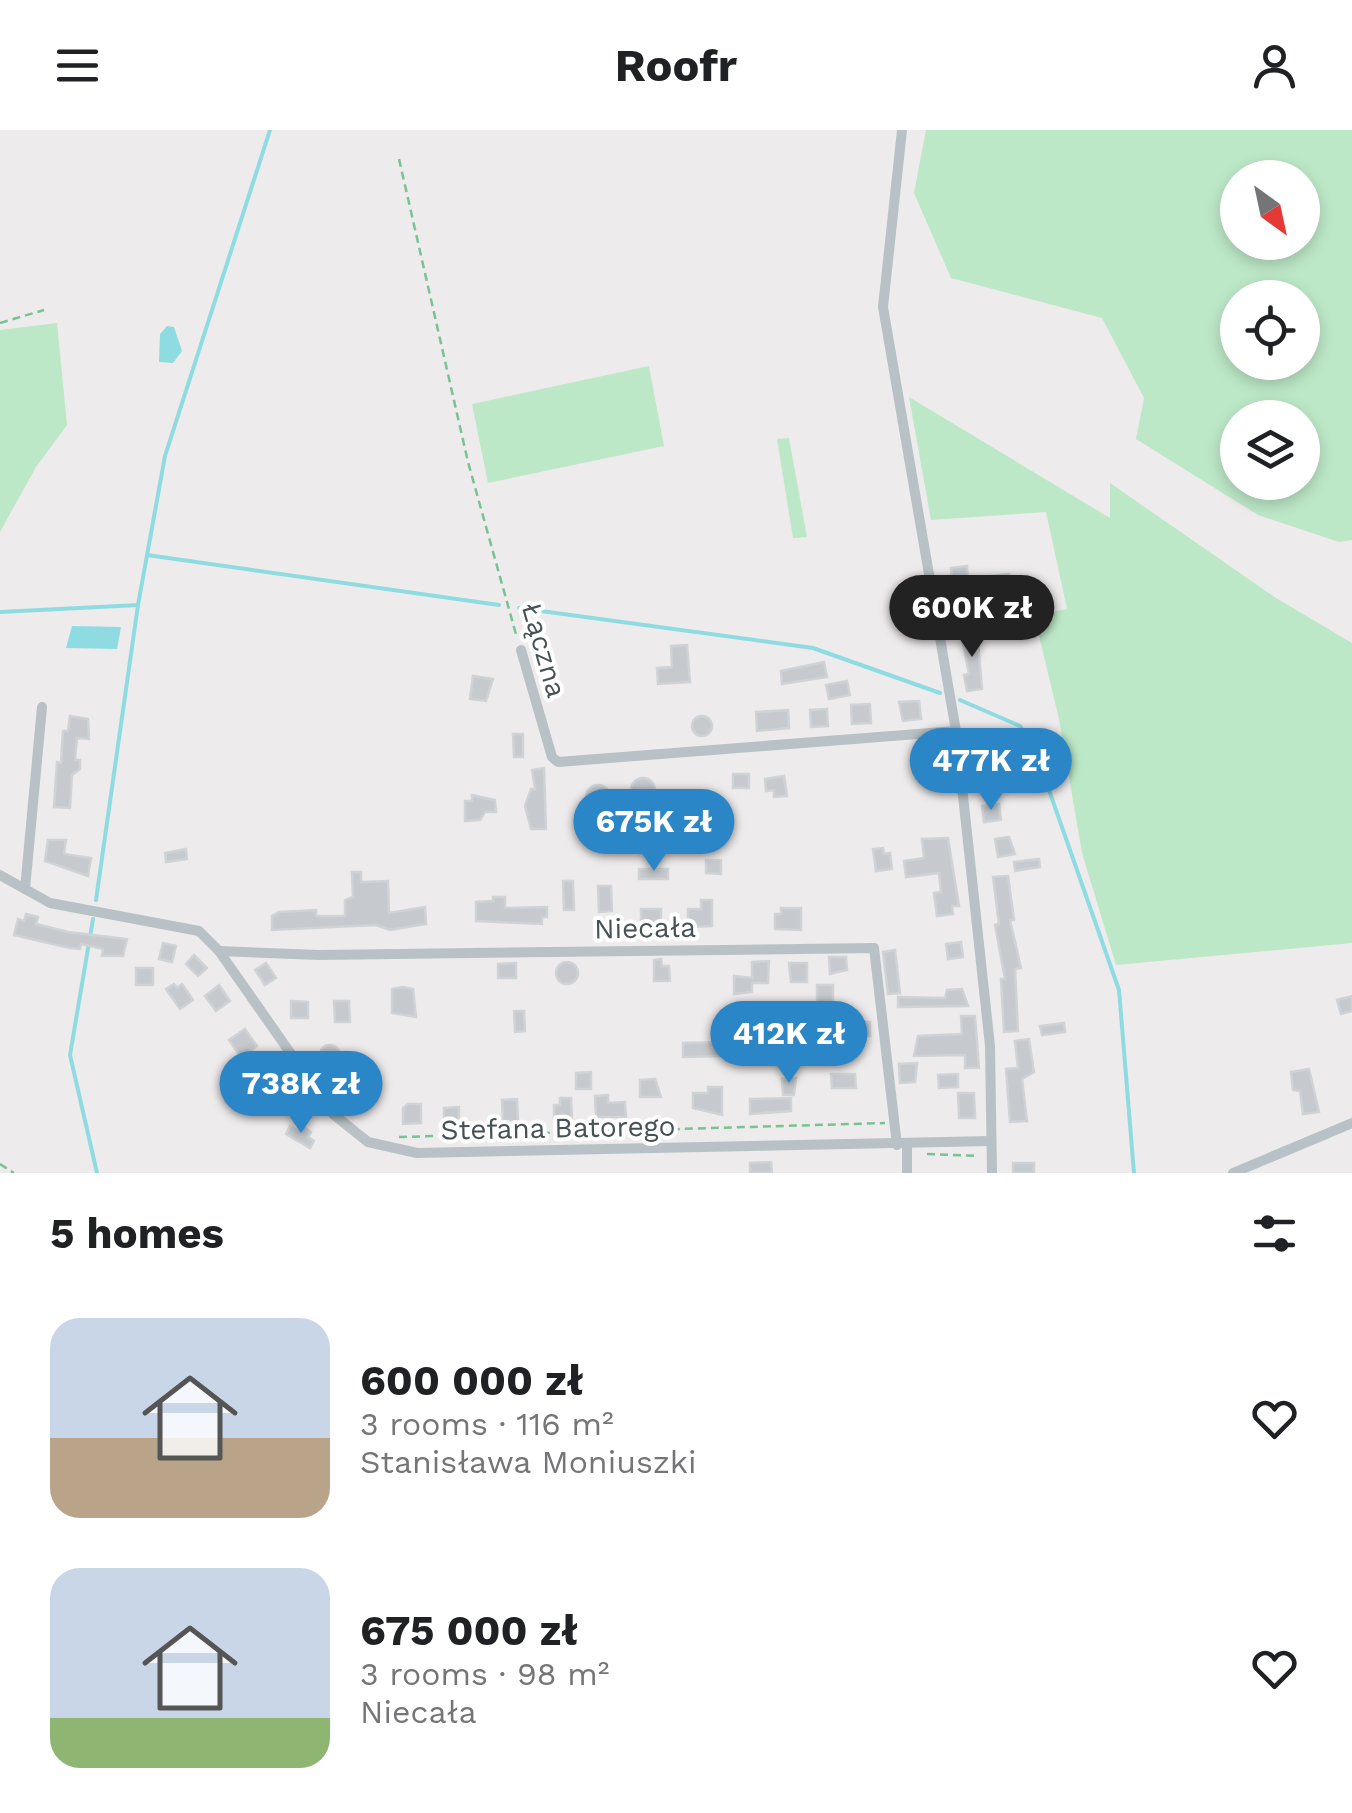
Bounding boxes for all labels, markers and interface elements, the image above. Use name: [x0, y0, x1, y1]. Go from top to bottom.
icon: menu: [50, 38, 105, 93]
icon: person: [1247, 38, 1302, 93]
text: Roofr: [615, 39, 737, 92]
north arrow: [1220, 160, 1320, 260]
map controls: [1220, 160, 1320, 500]
button: locate: [1220, 280, 1320, 380]
button: layers: [1220, 400, 1320, 500]
pin: 600K zł: [880, 575, 1064, 660]
text: 600K zł: [911, 588, 1033, 626]
street label: Łączna: [515, 599, 573, 701]
pin: 477K zł: [899, 728, 1083, 813]
text: 477K zł: [932, 741, 1050, 779]
pin: 675K zł: [562, 789, 746, 874]
text: 675K zł: [595, 802, 713, 840]
street label: Niecała: [594, 911, 696, 945]
pin: 412K zł: [697, 1001, 881, 1086]
text: 412K zł: [732, 1014, 846, 1052]
pin: 738K zł: [209, 1051, 393, 1136]
text: 738K zł: [242, 1064, 360, 1102]
street label: Stefana Batorego: [440, 1109, 676, 1147]
icon: filters: [1247, 1206, 1302, 1261]
text: 5 homes: [50, 1209, 224, 1258]
text: 600 000 zł: [360, 1356, 584, 1405]
icon: home: [130, 1358, 250, 1478]
icon: heart: [1247, 1391, 1302, 1446]
text: 3 rooms · 116 m²: [360, 1405, 614, 1443]
text: Stanisława Moniuszki: [360, 1443, 697, 1481]
text: 675 000 zł: [360, 1606, 578, 1655]
icon: home: [130, 1608, 250, 1728]
icon: heart: [1247, 1641, 1302, 1696]
text: 3 rooms · 98 m²: [360, 1655, 609, 1693]
text: Niecała: [360, 1693, 477, 1731]

